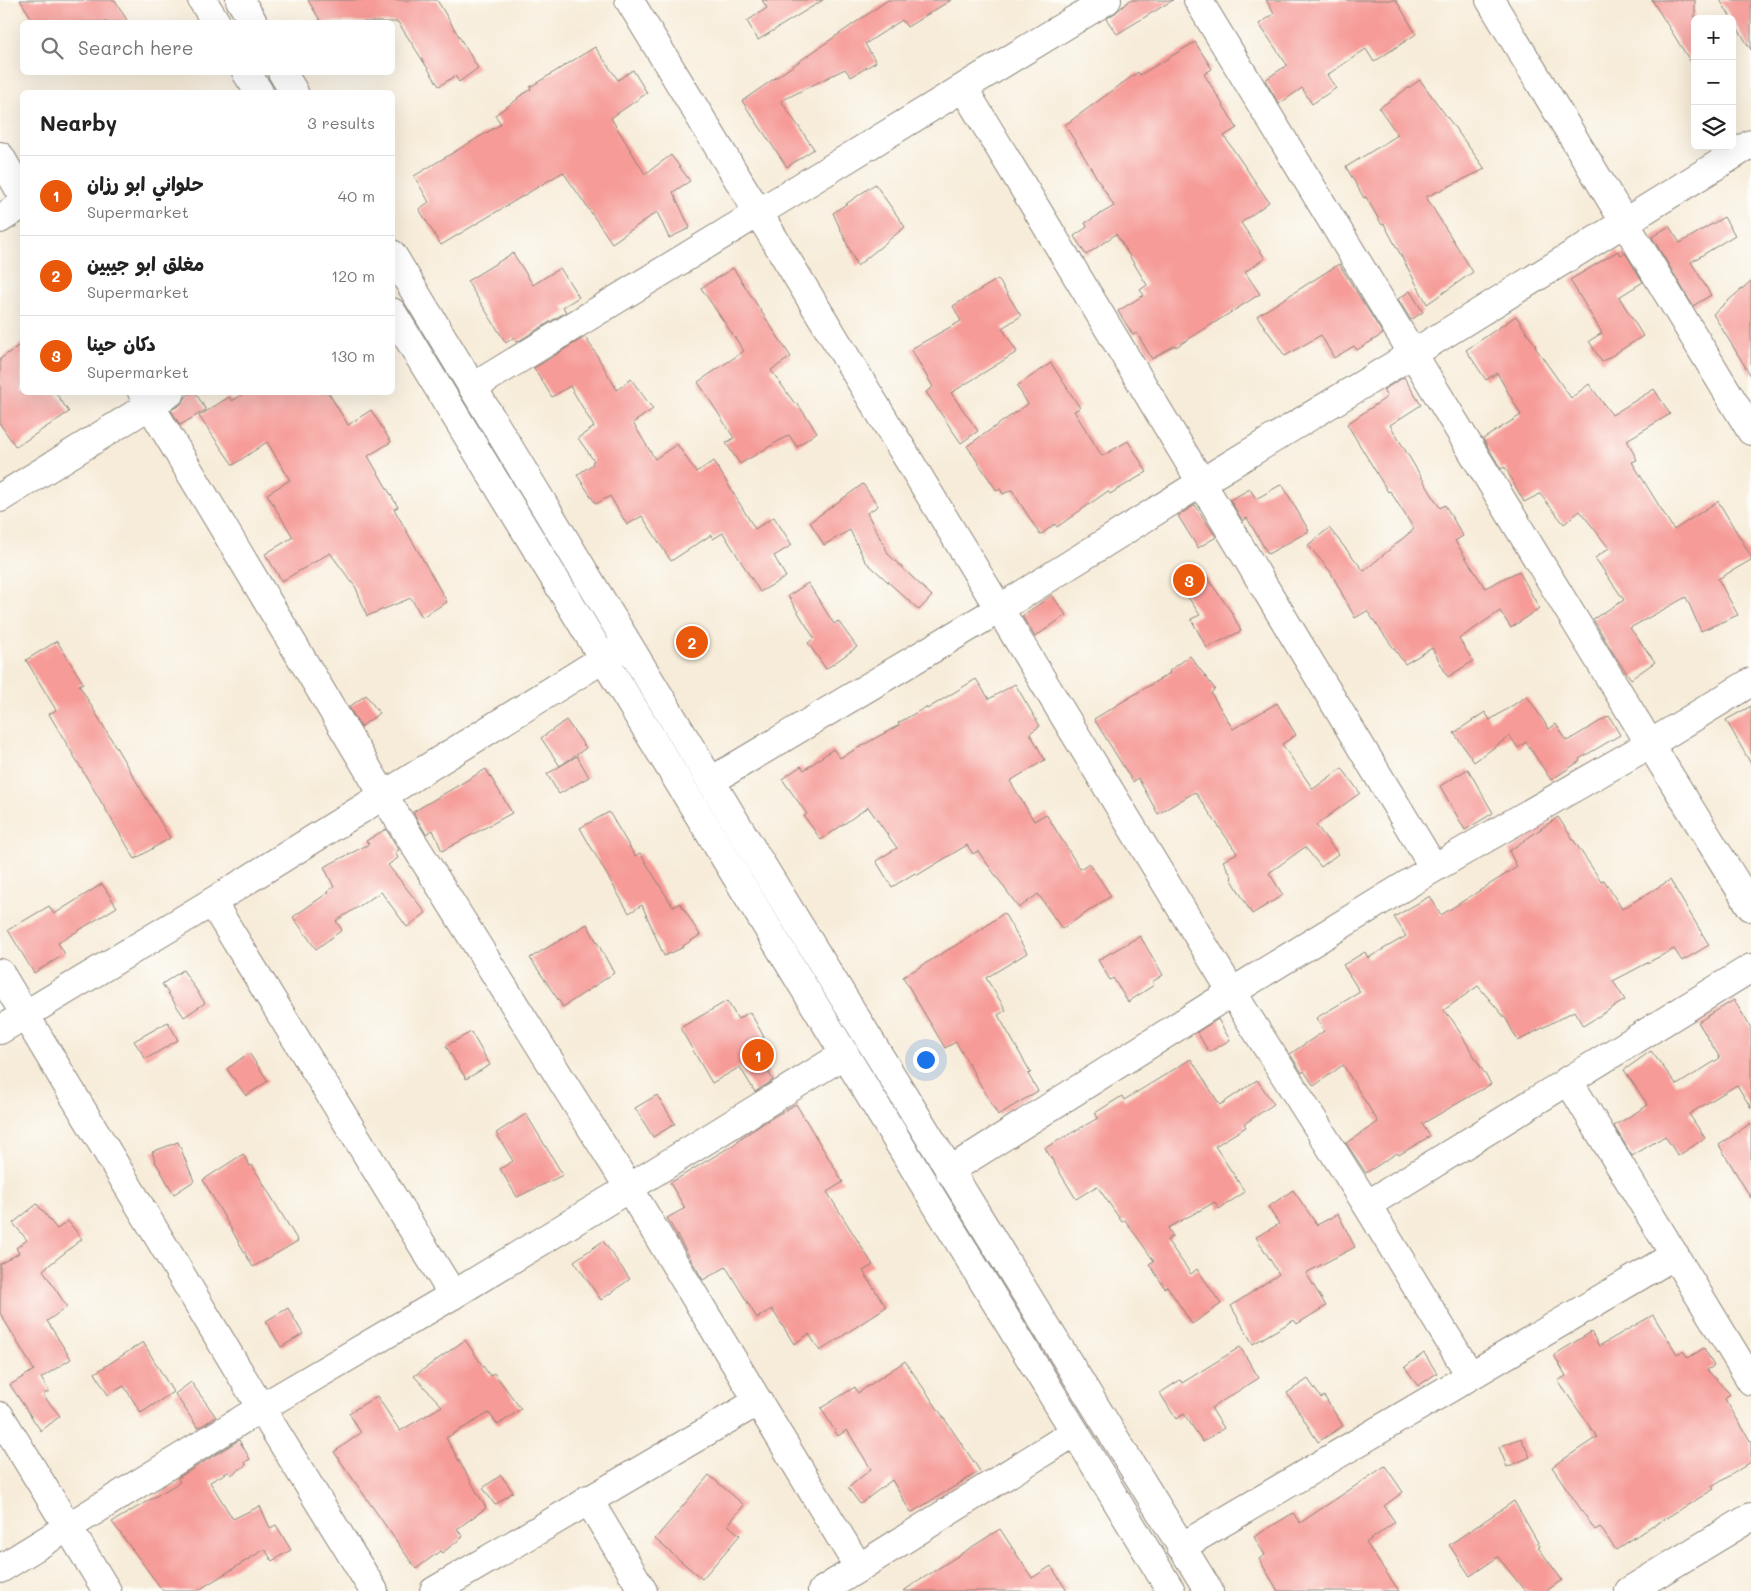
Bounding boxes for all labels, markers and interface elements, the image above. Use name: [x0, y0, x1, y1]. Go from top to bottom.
map controls: [1691, 15, 1736, 150]
button: +: [1691, 15, 1736, 60]
search box: [20, 20, 395, 75]
icon: search: [38, 34, 66, 62]
text: Search here: [78, 35, 194, 60]
button: −: [1691, 60, 1736, 105]
button: layers: [1691, 105, 1736, 150]
text: Nearby: [40, 109, 117, 136]
text: 3 results: [307, 112, 375, 133]
text: حلواني ابو رزان: [87, 171, 204, 196]
text: 1: [52, 185, 60, 206]
text: 40 m: [338, 185, 375, 206]
text: Supermarket: [87, 201, 189, 222]
text: مغلق ابو جيبين: [87, 251, 204, 276]
text: 2: [52, 265, 60, 286]
text: 120 m: [331, 265, 375, 286]
text: Supermarket: [87, 281, 189, 302]
text: دكان حينا: [87, 331, 156, 356]
text: 3: [51, 345, 61, 366]
text: 130 m: [331, 345, 375, 366]
text: Supermarket: [87, 361, 189, 382]
pin: 3: [1173, 561, 1205, 599]
pin: 2: [676, 623, 708, 661]
pin: 1: [742, 1036, 774, 1074]
your location: [913, 1047, 939, 1073]

